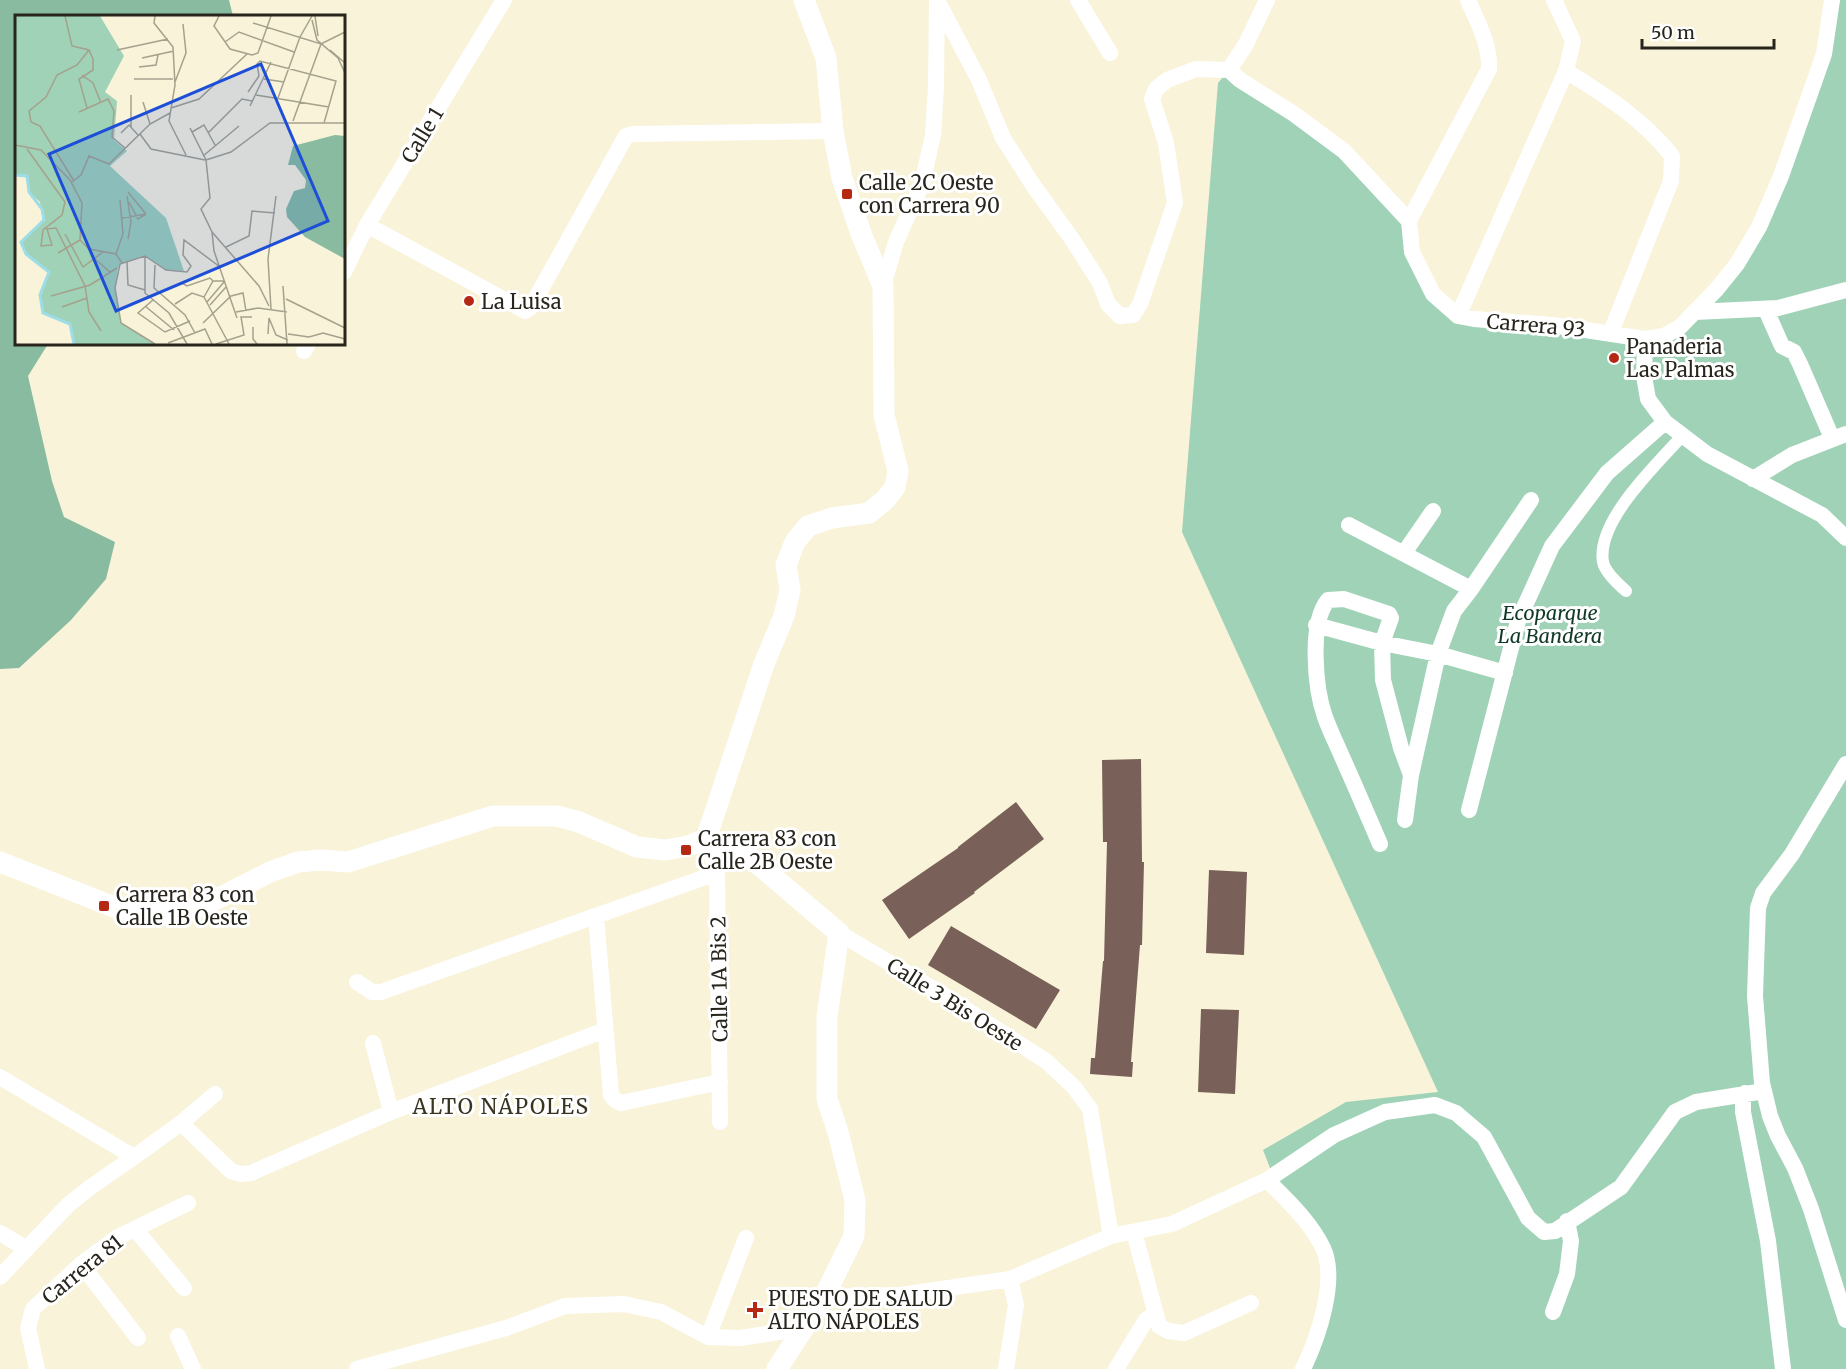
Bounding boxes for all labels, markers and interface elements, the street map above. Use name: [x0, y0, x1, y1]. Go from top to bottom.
scale bar: [1642, 12, 1774, 50]
inset map: [15, 15, 345, 345]
text: 50 m: [1651, 21, 1695, 44]
street label: Calle 1: [396, 103, 448, 167]
place label: Calle 2C Oeste con Carrera 90: [859, 170, 1000, 218]
marker: Calle 2C Oeste con Carrera 90: [840, 187, 854, 201]
place label: La Luisa: [481, 289, 562, 314]
marker: La Luisa: [462, 294, 476, 308]
street label: Carrera 93: [1486, 308, 1586, 342]
place label: Panaderia Las Palmas: [1626, 334, 1735, 382]
marker: Panaderia Las Palmas: [1607, 351, 1621, 365]
park label: Ecoparque La Bandera: [1498, 600, 1602, 648]
place label: Carrera 83 con Calle 2B Oeste: [698, 826, 836, 874]
marker: Carrera 83 con Calle 2B Oeste: [679, 843, 693, 857]
place label: Carrera 83 con Calle 1B Oeste: [116, 882, 254, 930]
marker: Carrera 83 con Calle 1B Oeste: [97, 899, 111, 913]
street label: Calle 1A Bis 2: [705, 916, 733, 1042]
street label: Calle 3 Bis Oeste: [882, 952, 1028, 1056]
district label: ALTO NÁPOLES: [412, 1092, 589, 1120]
street label: Carrera 81: [37, 1229, 127, 1309]
place label: PUESTO DE SALUD ALTO NÁPOLES: [767, 1286, 953, 1334]
marker: PUESTO DE SALUD ALTO NÁPOLES: [746, 1301, 764, 1319]

